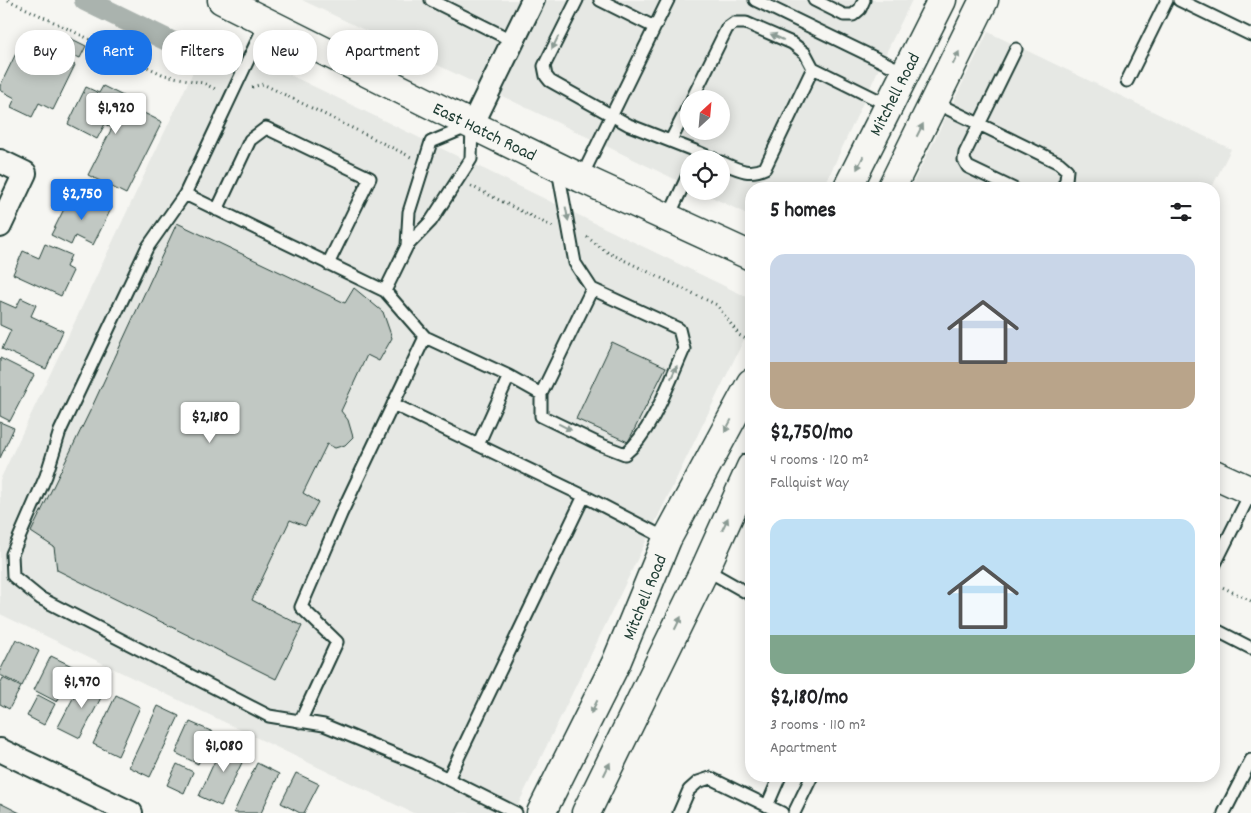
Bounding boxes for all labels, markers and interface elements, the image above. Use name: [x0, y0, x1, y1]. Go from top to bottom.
chip: Buy: [15, 30, 75, 75]
chip: Rent: [85, 30, 152, 75]
chip: Filters: [162, 30, 243, 75]
chip: New: [253, 30, 317, 75]
chip: Apartment: [327, 30, 438, 75]
one-way arrow: [770, 33, 784, 41]
one-way arrow: [551, 36, 559, 50]
street label: Mitchell Road: [865, 49, 928, 141]
one-way arrow: [952, 51, 960, 65]
north arrow: [680, 90, 730, 140]
map controls: [680, 90, 730, 200]
pin: $1,920: [75, 92, 157, 135]
text: $1,920: [97, 97, 135, 120]
street label: East Hatch Road: [428, 97, 540, 169]
one-way arrow: [916, 123, 924, 137]
button: locate: [680, 150, 730, 200]
one-way arrow: [856, 156, 864, 170]
pin: $2,750: [41, 178, 123, 221]
text: $2,750: [62, 183, 102, 206]
text: 5 homes: [770, 197, 836, 227]
icon: filters: [1167, 198, 1195, 226]
one-way arrow: [563, 206, 571, 222]
icon: home: [938, 287, 1028, 377]
one-way arrow: [670, 365, 678, 379]
pin: $2,180: [169, 402, 251, 444]
text: $2,180: [192, 406, 228, 429]
one-way arrow: [724, 419, 732, 434]
text: $2,750/mo: [770, 419, 853, 449]
one-way arrow: [558, 424, 572, 432]
text: 4 rooms · 120 m²: [770, 449, 869, 472]
text: Fallquist Way: [770, 472, 849, 495]
one-way arrow: [721, 517, 729, 531]
street label: Mitchell Road: [618, 551, 675, 644]
icon: home: [938, 552, 1028, 642]
one-way arrow: [674, 616, 682, 630]
pin: $1,970: [41, 666, 123, 709]
text: $1,970: [64, 671, 100, 694]
text: $2,180/mo: [770, 684, 848, 714]
one-way arrow: [590, 700, 598, 714]
text: 3 rooms · 110 m²: [770, 714, 866, 737]
pin: $1,080: [183, 730, 265, 773]
text: $1,080: [205, 735, 243, 758]
text: Apartment: [770, 737, 837, 760]
one-way arrow: [603, 762, 611, 776]

